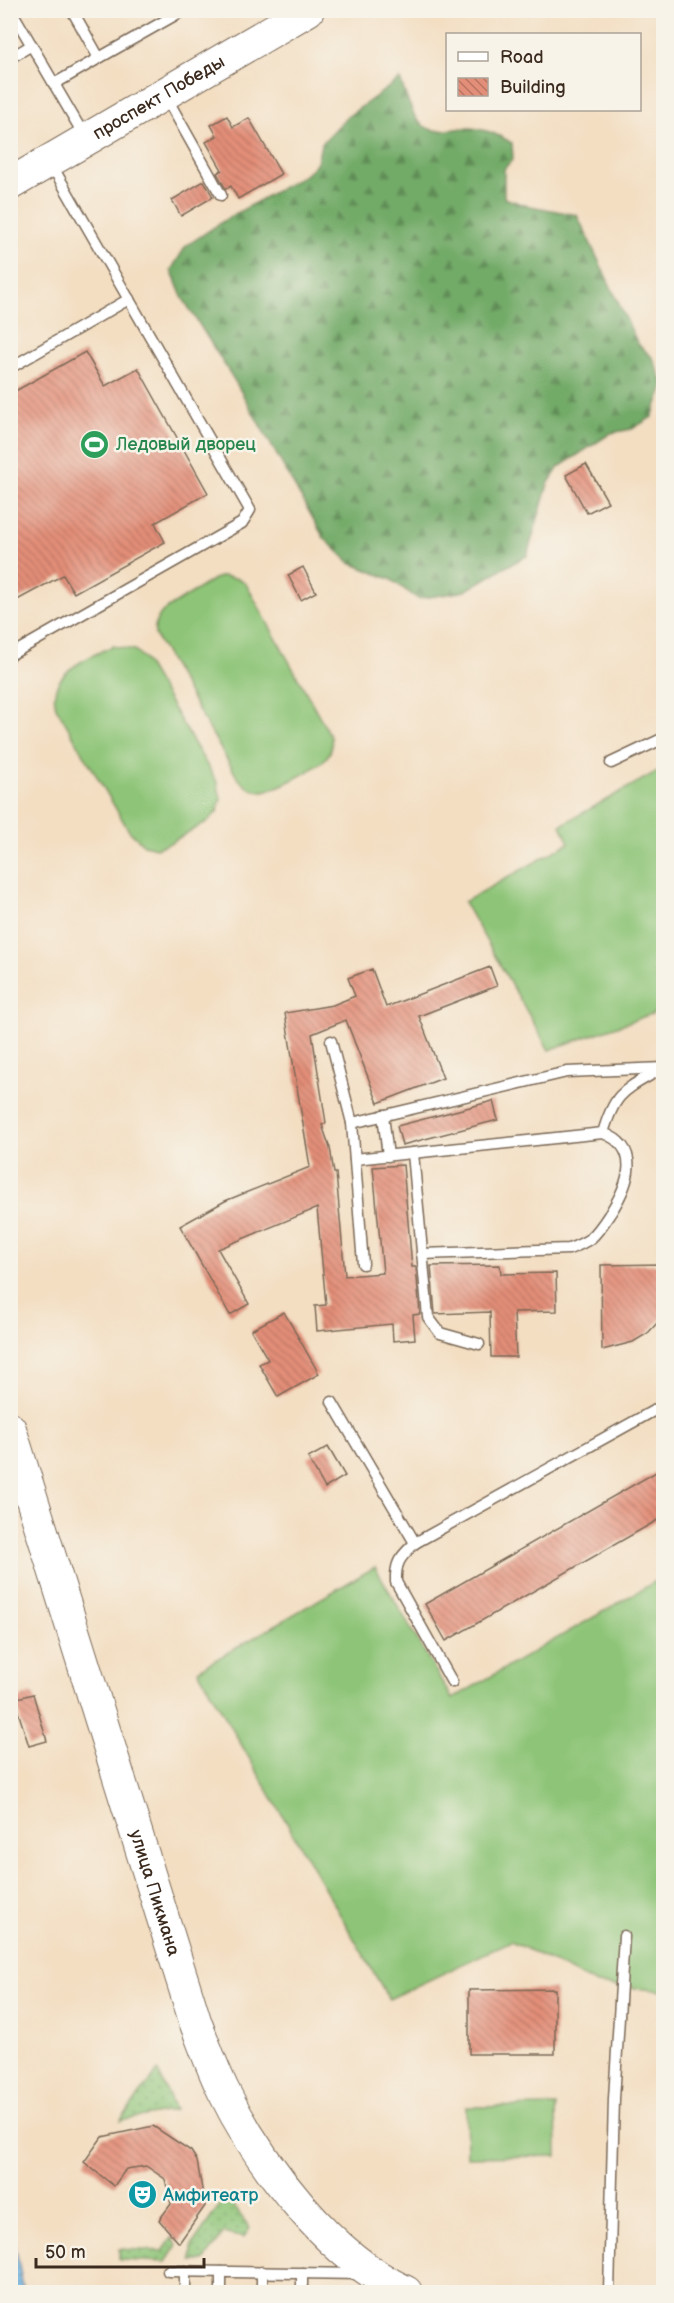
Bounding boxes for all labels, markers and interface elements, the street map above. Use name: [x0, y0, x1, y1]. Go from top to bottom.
legend: [446, 33, 641, 111]
text: Road: [500, 47, 544, 68]
street label: проспект Победы: [89, 51, 228, 144]
text: Building: [500, 77, 566, 98]
sports icon: Ледовый дворец: [79, 428, 111, 460]
place label: Ледовый дворец: [115, 434, 256, 455]
street label: улица Пикмана: [125, 1827, 185, 1959]
theatre icon: Амфитеатр: [126, 2179, 158, 2211]
place label: Амфитеатр: [162, 2185, 258, 2206]
scale bar: [36, 2231, 204, 2269]
text: 50 m: [45, 2242, 86, 2263]

